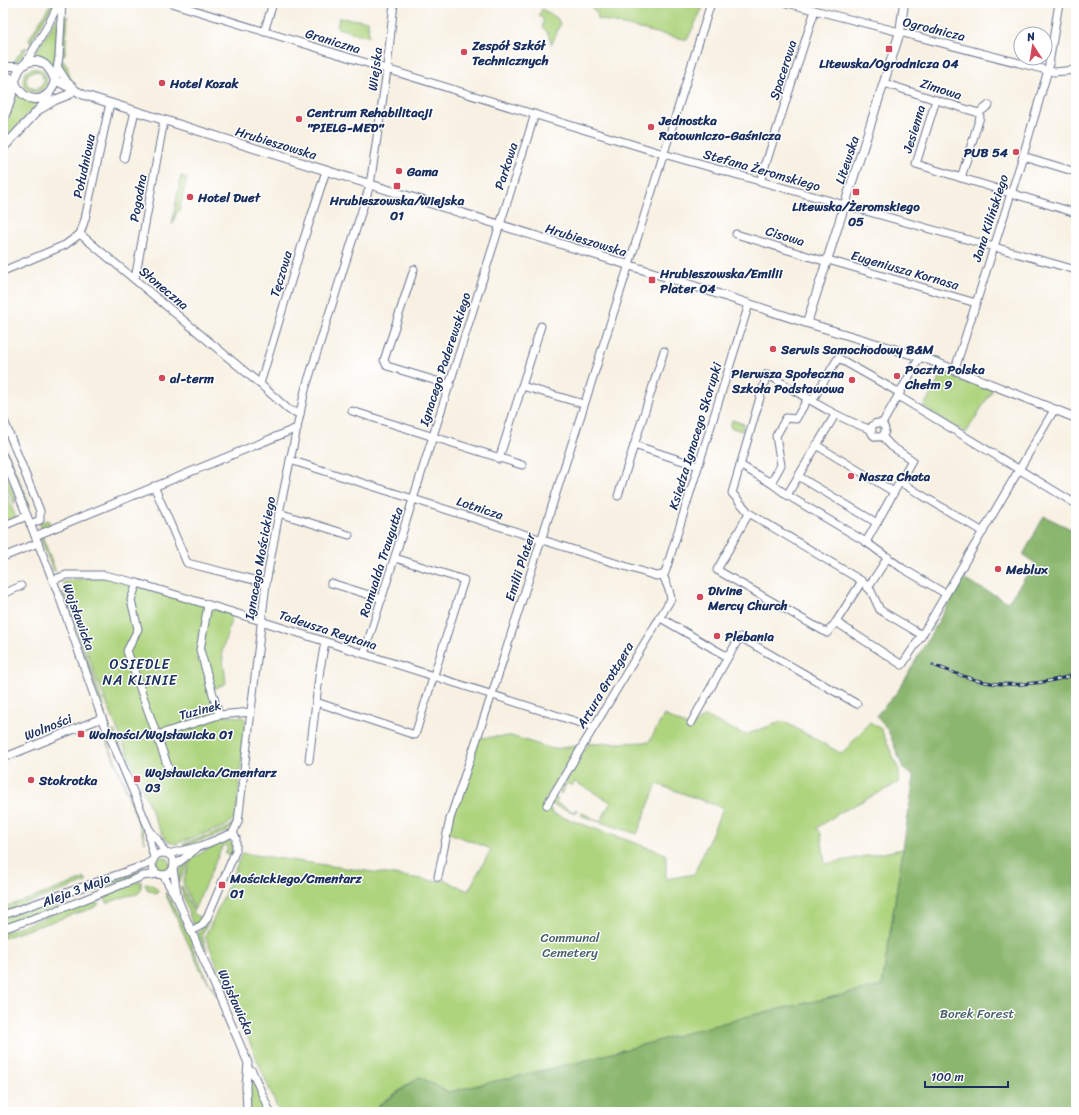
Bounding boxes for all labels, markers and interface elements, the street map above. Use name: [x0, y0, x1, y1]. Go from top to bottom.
street label: Ogrodnicza: [900, 10, 968, 48]
street label: Graniczna: [303, 22, 364, 60]
north arrow: [1013, 26, 1053, 66]
text: N: [1024, 27, 1037, 47]
place label: Zespół Szkół Technicznych: [471, 34, 549, 72]
street label: Spacerowa: [762, 37, 804, 103]
marker: Litewska/Ogrodnicza 04: [884, 44, 894, 54]
street label: Wiejska: [361, 45, 389, 92]
marker: Zespół Szkół Technicznych: [459, 47, 469, 57]
place label: Litewska/Ogrodnicza 04: [819, 52, 960, 75]
street label: Zimowa: [917, 71, 965, 107]
place label: Hotel Kozak: [169, 72, 240, 95]
marker: Hotel Kozak: [157, 78, 167, 88]
place label: Centrum Rehabilitacji "PIELG-MED": [306, 101, 433, 139]
street label: Jesienna: [896, 102, 932, 157]
place label: Jednostka Ratowniczo-Gaśnicza: [658, 109, 782, 147]
marker: Centrum Rehabilitacji "PIELG-MED": [294, 114, 304, 124]
street label: Hrubieszowska: [232, 120, 320, 166]
marker: Jednostka Ratowniczo-Gaśnicza: [646, 122, 656, 132]
street label: Południowa: [66, 131, 102, 200]
street label: Litewska: [828, 132, 866, 187]
street label: Parkowa: [488, 139, 525, 193]
place label: PUB 54: [964, 141, 1009, 164]
street label: Stefana Żeromskiego: [701, 142, 824, 198]
marker: PUB 54: [1011, 147, 1021, 157]
place label: Gama: [406, 160, 439, 183]
marker: Gama: [394, 166, 404, 176]
street label: Jana Kilińskiego: [965, 171, 1015, 266]
street label: Pogodna: [122, 172, 154, 224]
marker: Hrubieszowska/Wiejska 01: [392, 181, 402, 191]
place label: Hotel Duet: [197, 186, 261, 209]
marker: Litewska/Żeromskiego 05: [851, 187, 861, 197]
place label: Hrubieszowska/Wiejska 01: [329, 189, 465, 227]
marker: Hotel Duet: [185, 192, 195, 202]
place label: Litewska/Żeromskiego 05: [792, 195, 920, 233]
street label: Hrubieszowska: [542, 217, 630, 263]
street label: Cisowa: [763, 219, 808, 253]
street label: Eugeniusza Kornasa: [848, 244, 962, 297]
street label: Tęczowa: [263, 247, 299, 300]
street label: Słoneczna: [134, 260, 194, 316]
place label: Hrubieszowska/Emilii Plater 04: [659, 262, 784, 300]
marker: Hrubieszowska/Emilii Plater 04: [647, 275, 657, 285]
street label: Ignacego Paderewskiego: [412, 289, 478, 430]
place label: Serwis Samochodowy B&M: [780, 338, 934, 361]
marker: Serwis Samochodowy B&M: [768, 344, 778, 354]
place label: Poczta Polska Chełm 9: [904, 358, 985, 396]
street label: Księdza Ignacego Skorupki: [662, 359, 729, 513]
place label: Pierwsza Społeczna Szkoła Podstawowa: [731, 362, 844, 400]
place label: al-term: [169, 367, 214, 390]
marker: Poczta Polska Chełm 9: [892, 371, 902, 381]
marker: al-term: [157, 373, 167, 383]
marker: Pierwsza Społeczna Szkoła Podstawowa: [847, 375, 857, 385]
place label: Nasza Chata: [858, 465, 931, 488]
marker: Nasza Chata: [846, 471, 856, 481]
street label: Lotnicza: [454, 490, 507, 527]
street label: Ignacego Mościckiego: [238, 494, 282, 622]
street label: Romualda Traugutta: [352, 504, 410, 620]
street label: Emilii Plater: [498, 529, 542, 604]
place label: Meblux: [1005, 558, 1048, 581]
marker: Meblux: [993, 564, 1003, 574]
place label: Divine Mercy Church: [707, 579, 788, 617]
street label: Wojsławicka: [56, 580, 102, 654]
marker: Divine Mercy Church: [695, 592, 705, 602]
street label: Tadeusza Reytana: [276, 603, 381, 657]
place label: Plebania: [725, 625, 774, 648]
marker: Plebania: [712, 631, 722, 641]
street label: Artura Grottgera: [570, 637, 640, 734]
district label: OSIEDLE NA KLINIE: [102, 652, 178, 693]
street label: Tuzinek: [176, 693, 224, 727]
street label: Wolności: [21, 707, 76, 747]
place label: Wolności/Wojsławicka 01: [89, 723, 233, 746]
marker: Wolności/Wojsławicka 01: [76, 729, 86, 739]
place label: Wojsławicka/Cmentarz 03: [145, 761, 277, 799]
place label: Stokrotka: [38, 769, 98, 792]
marker: Wojsławicka/Cmentarz 03: [132, 774, 142, 784]
marker: Stokrotka: [26, 775, 36, 785]
street label: Aleja 3 Maja: [38, 866, 114, 914]
place label: Mościckiego/Cmentarz 01: [229, 867, 362, 905]
marker: Mościckiego/Cmentarz 01: [217, 880, 227, 890]
park label: Communal Cemetery: [541, 926, 600, 964]
street label: Wojsławicka: [211, 965, 261, 1039]
park label: Borek Forest: [940, 1002, 1014, 1025]
scale bar: [925, 1063, 1008, 1089]
text: 100 m: [931, 1066, 964, 1088]

